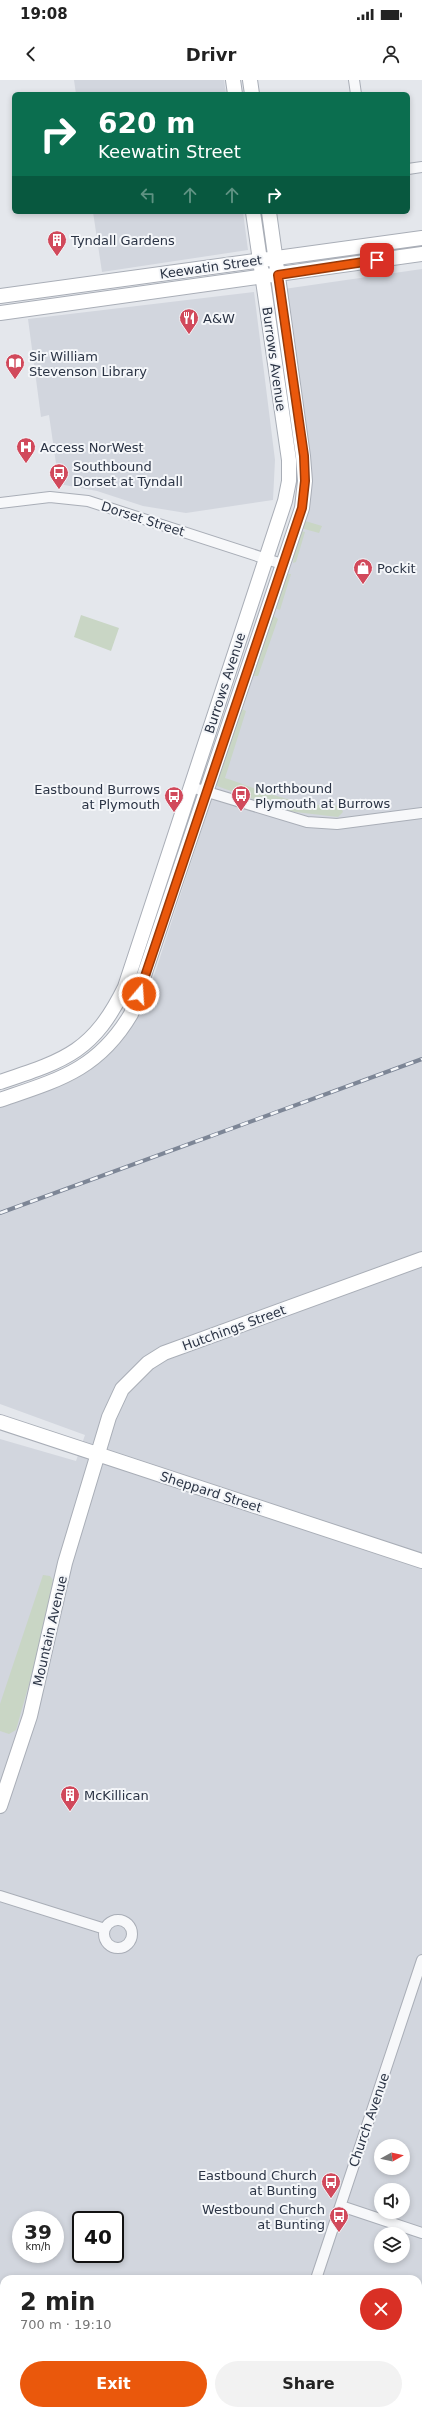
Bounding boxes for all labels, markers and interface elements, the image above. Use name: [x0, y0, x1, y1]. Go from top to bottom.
text: 19:08: [20, 5, 68, 23]
icon: back: [20, 43, 42, 65]
icon: person: [380, 43, 402, 65]
text: Drivr: [186, 44, 236, 65]
text: 620 m: [98, 107, 195, 140]
icon: right: [32, 108, 84, 160]
text: Keewatin Street: [98, 141, 241, 162]
icon: left: [137, 184, 159, 206]
icon: ahead: [179, 184, 201, 206]
icon: ahead: [221, 184, 243, 206]
icon: right: [263, 184, 285, 206]
building icon: Tyndall Gardens: [46, 229, 68, 257]
place label: Tyndall Gardens: [70, 233, 175, 248]
pin: [360, 243, 394, 277]
icon: arrive: [366, 249, 388, 271]
street label: Keewatin Street: [159, 252, 263, 282]
street label: Burrows Avenue: [259, 306, 289, 412]
restaurant icon: A&W: [178, 307, 200, 335]
place label: A&W: [203, 311, 235, 326]
place label: Sir William Stevenson Library: [29, 349, 147, 379]
library icon: Sir William Stevenson Library: [4, 352, 26, 380]
hospital icon: Access NorWest: [15, 436, 37, 464]
place label: Access NorWest: [40, 440, 144, 455]
place label: Southbound Dorset at Tyndall: [73, 459, 183, 489]
bus stop icon: Southbound Dorset at Tyndall: [48, 462, 70, 490]
street label: Dorset Street: [99, 498, 187, 540]
shop icon: Pockit: [352, 557, 374, 585]
place label: Pockit: [377, 561, 416, 576]
street label: Burrows Avenue: [202, 631, 248, 735]
place label: Northbound Plymouth at Burrows: [255, 781, 391, 811]
place label: Eastbound Burrows at Plymouth: [34, 782, 160, 812]
bus stop icon: Northbound Plymouth at Burrows: [230, 784, 252, 812]
bus stop icon: Eastbound Burrows at Plymouth: [163, 785, 185, 813]
position arrow: [118, 973, 160, 1015]
street label: Hutchings Street: [180, 1302, 288, 1354]
street label: Sheppard Street: [158, 1468, 264, 1516]
street label: Mountain Avenue: [30, 1574, 70, 1688]
building icon: McKillican: [59, 1784, 81, 1812]
place label: McKillican: [84, 1788, 149, 1803]
street label: Church Avenue: [346, 2071, 392, 2169]
north arrow: [374, 2139, 410, 2175]
map controls: [374, 2139, 410, 2263]
place label: Eastbound Church at Bunting: [198, 2168, 317, 2198]
bus stop icon: Eastbound Church at Bunting: [320, 2171, 342, 2199]
button: sound: [374, 2183, 410, 2219]
place label: Westbound Church at Bunting: [202, 2202, 325, 2232]
bus stop icon: Westbound Church at Bunting: [328, 2205, 350, 2233]
speed limit sign: 40: [72, 2211, 124, 2263]
text: 39: [24, 2220, 52, 2244]
button: layers: [374, 2227, 410, 2263]
text: km/h: [25, 2241, 51, 2252]
text: 2 min: [20, 2288, 95, 2316]
button: close: [360, 2288, 402, 2330]
text: 700 m · 19:10: [20, 2317, 111, 2332]
button: Exit: [20, 2361, 207, 2407]
button: Share: [215, 2361, 402, 2407]

